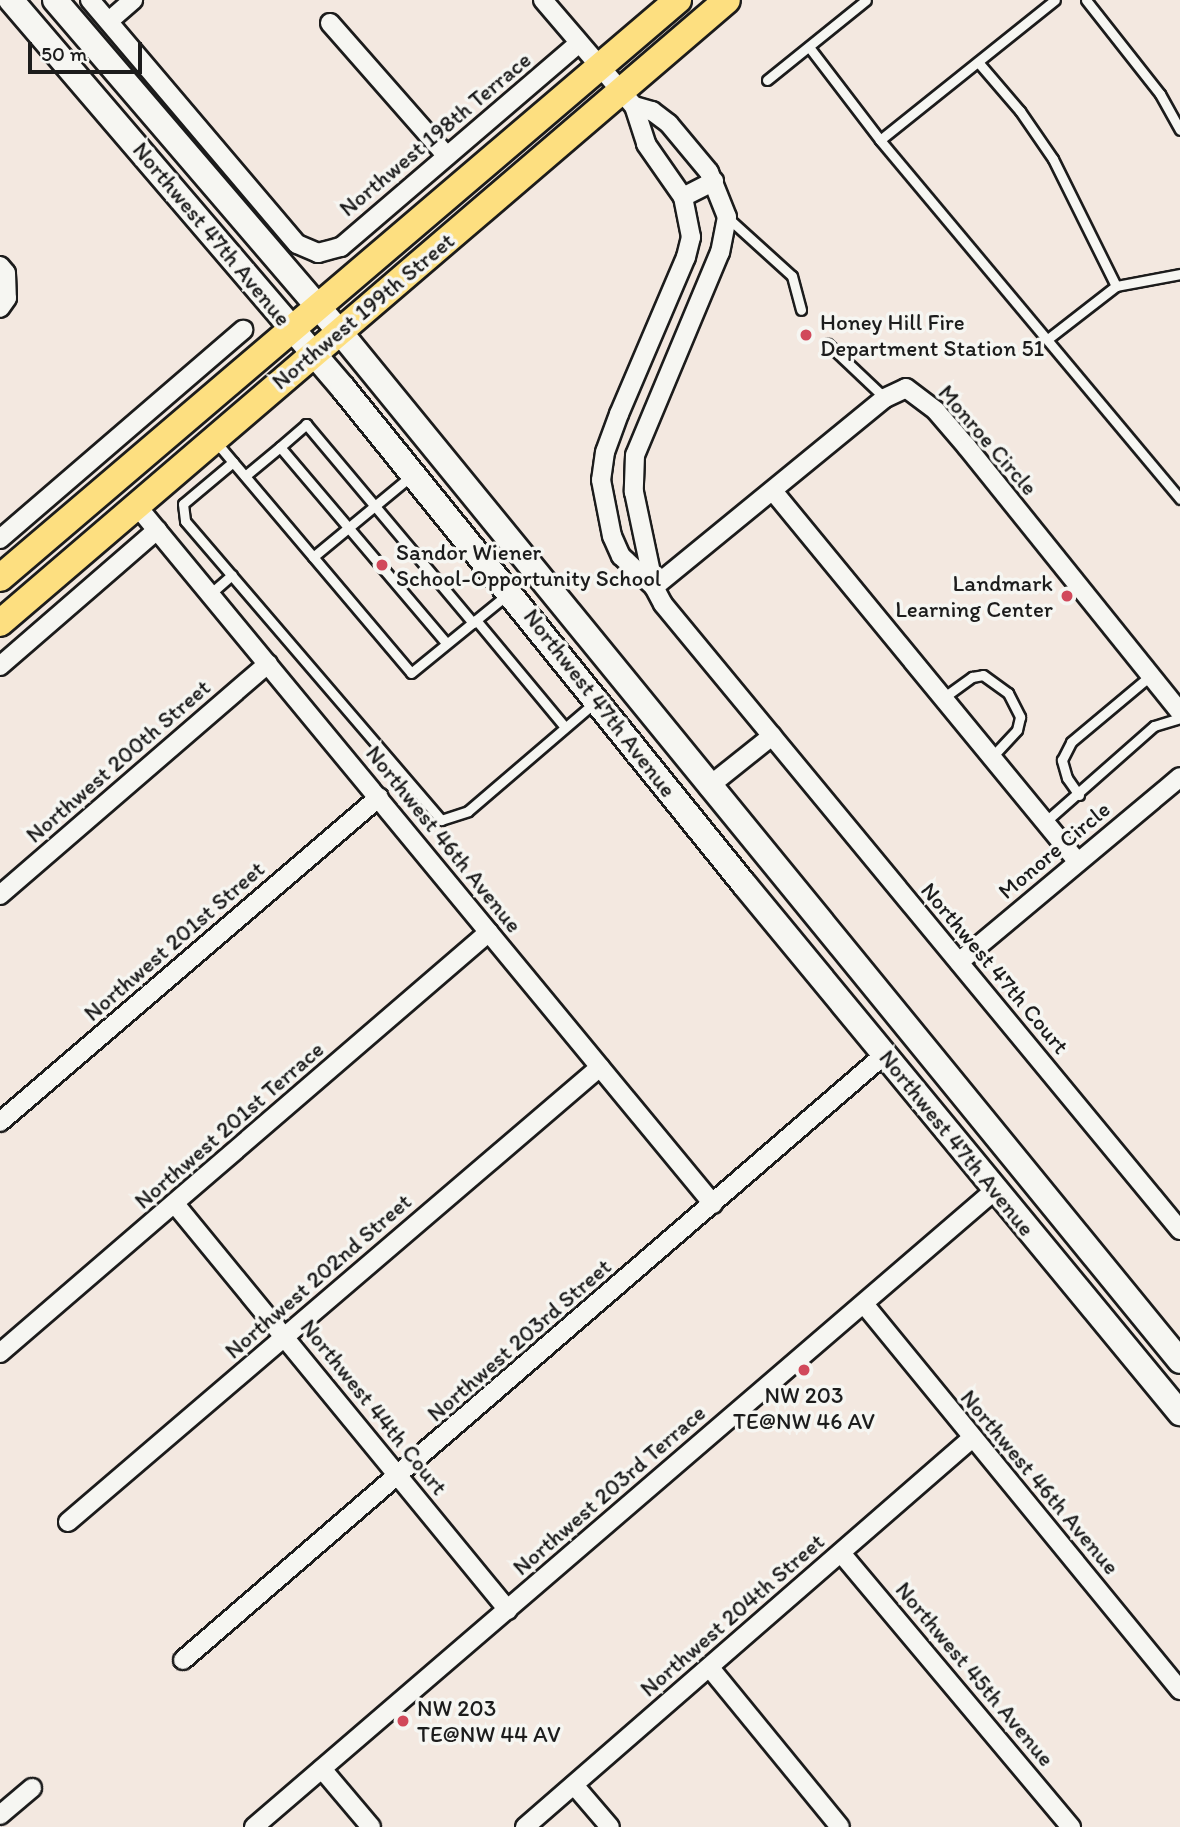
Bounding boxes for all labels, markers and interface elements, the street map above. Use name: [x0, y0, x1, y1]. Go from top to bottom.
scale bar: [32, 28, 145, 72]
text: 50 m: [41, 41, 87, 66]
street label: Northwest 198th Terrace: [334, 46, 536, 222]
street label: Northwest 47th Avenue: [127, 137, 297, 331]
street label: Northwest 199th Street: [266, 227, 460, 395]
place label: Honey Hill Fire Department Station 51: [820, 308, 1044, 362]
marker: Honey Hill Fire Department Station 51: [798, 327, 814, 343]
street label: Monroe Circle: [933, 379, 1043, 501]
place label: Sandor Wiener School-Opportunity School: [396, 538, 661, 592]
marker: Sandor Wiener School-Opportunity School: [374, 557, 390, 573]
place label: Landmark Learning Center: [894, 569, 1053, 623]
marker: Landmark Learning Center: [1059, 588, 1075, 604]
street label: Northwest 47th Avenue: [518, 604, 682, 802]
street label: Northwest 200th Street: [20, 674, 216, 848]
street label: Northwest 46th Avenue: [360, 740, 528, 938]
street label: Monore Circle: [993, 795, 1115, 905]
street label: Northwest 201st Street: [78, 855, 270, 1027]
street label: Northwest 47th Court: [915, 877, 1075, 1059]
street label: Northwest 201st Terrace: [129, 1035, 329, 1215]
street label: Northwest 47th Avenue: [874, 1045, 1040, 1241]
street label: Northwest 202nd Street: [219, 1188, 417, 1364]
street label: Northwest 203rd Street: [422, 1253, 616, 1427]
street label: Northwest 44th Court: [295, 1314, 453, 1500]
marker: NW 203 TE@NW 46 AV: [796, 1362, 812, 1378]
place label: NW 203 TE@NW 46 AV: [733, 1381, 875, 1435]
street label: Northwest 46th Avenue: [955, 1384, 1125, 1580]
street label: Northwest 203rd Terrace: [507, 1399, 711, 1581]
street label: Northwest 204th Street: [635, 1528, 829, 1702]
street label: Northwest 45th Avenue: [890, 1577, 1060, 1771]
place label: NW 203 TE@NW 44 AV: [417, 1694, 560, 1748]
marker: NW 203 TE@NW 44 AV: [395, 1713, 411, 1729]

